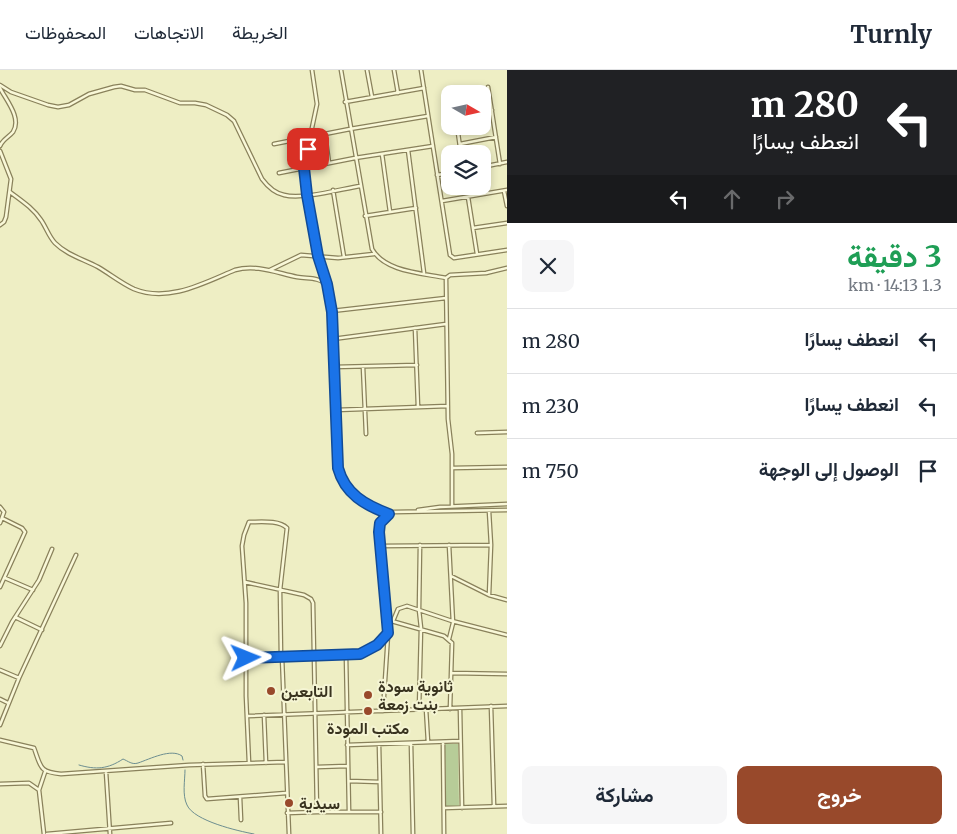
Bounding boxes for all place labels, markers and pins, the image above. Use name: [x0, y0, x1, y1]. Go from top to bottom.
pin: [287, 128, 329, 170]
place label: ثانوية سودة بنت زمعة: [378, 676, 453, 715]
place label: التابعين: [281, 681, 333, 701]
marker: التابعين: [265, 685, 277, 697]
marker: ثانوية سودة بنت زمعة: [362, 689, 374, 701]
marker: مكتب المودة: [362, 705, 374, 717]
place label: مكتب المودة: [327, 718, 410, 739]
place label: سيدية: [299, 793, 340, 813]
marker: سيدية: [283, 797, 295, 809]

